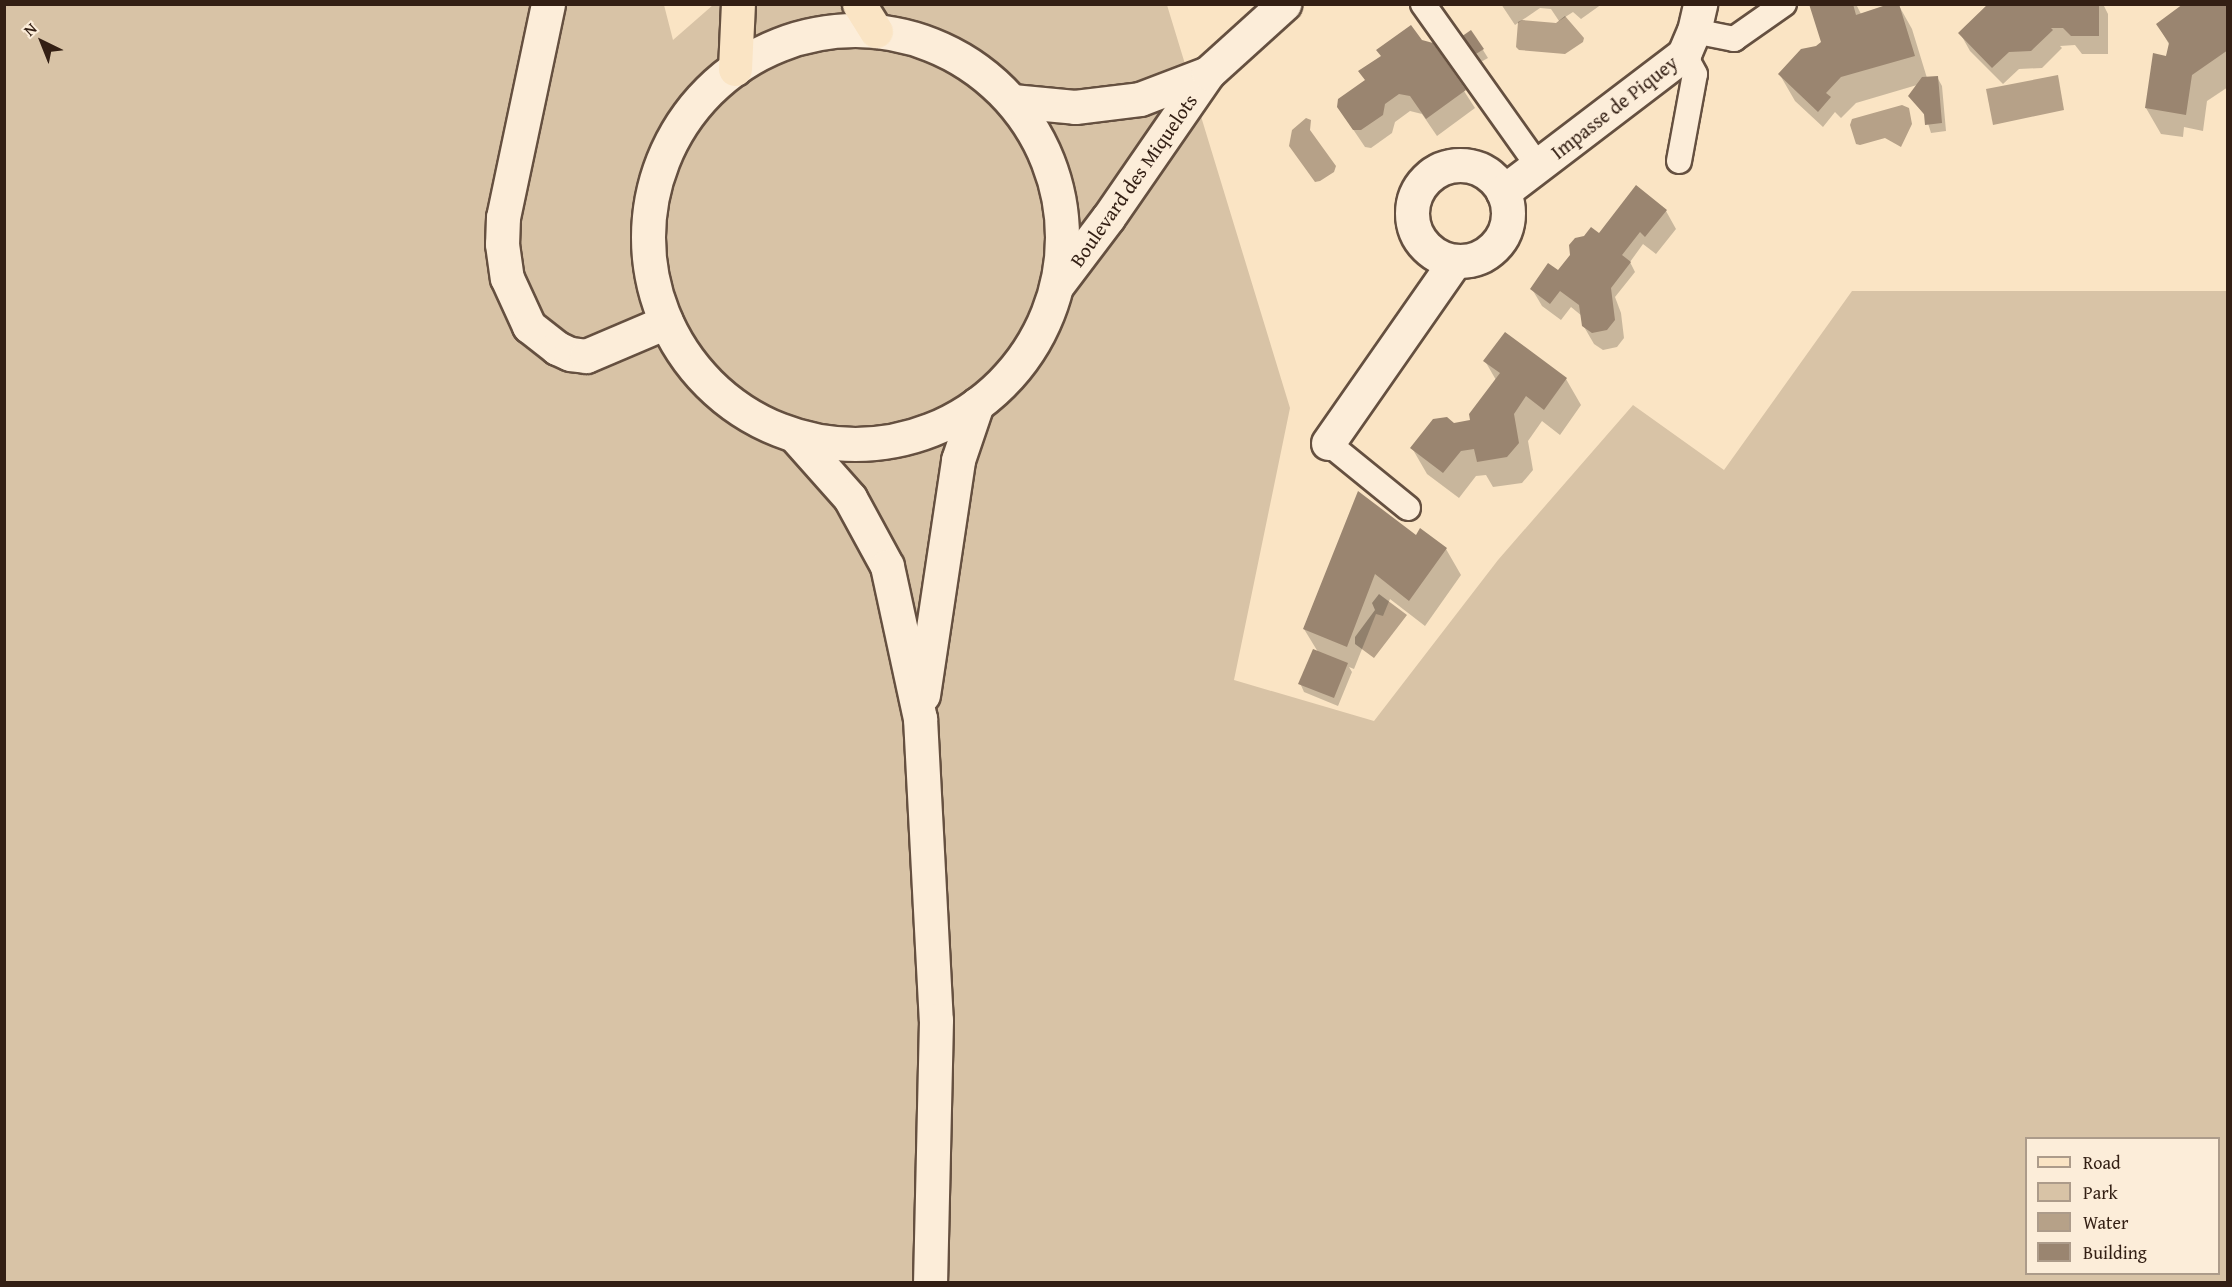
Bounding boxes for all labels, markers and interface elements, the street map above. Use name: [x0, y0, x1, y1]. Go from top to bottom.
north arrow: [12, 12, 72, 72]
text: N: [18, 16, 42, 41]
street label: Impasse de Piquey: [1546, 50, 1682, 164]
street label: Boulevard des Miquelots: [1064, 89, 1202, 271]
legend: [2025, 1137, 2220, 1275]
text: Road: [2083, 1149, 2121, 1176]
text: Park: [2083, 1179, 2118, 1206]
text: Water: [2083, 1209, 2128, 1236]
text: Building: [2083, 1239, 2147, 1266]

